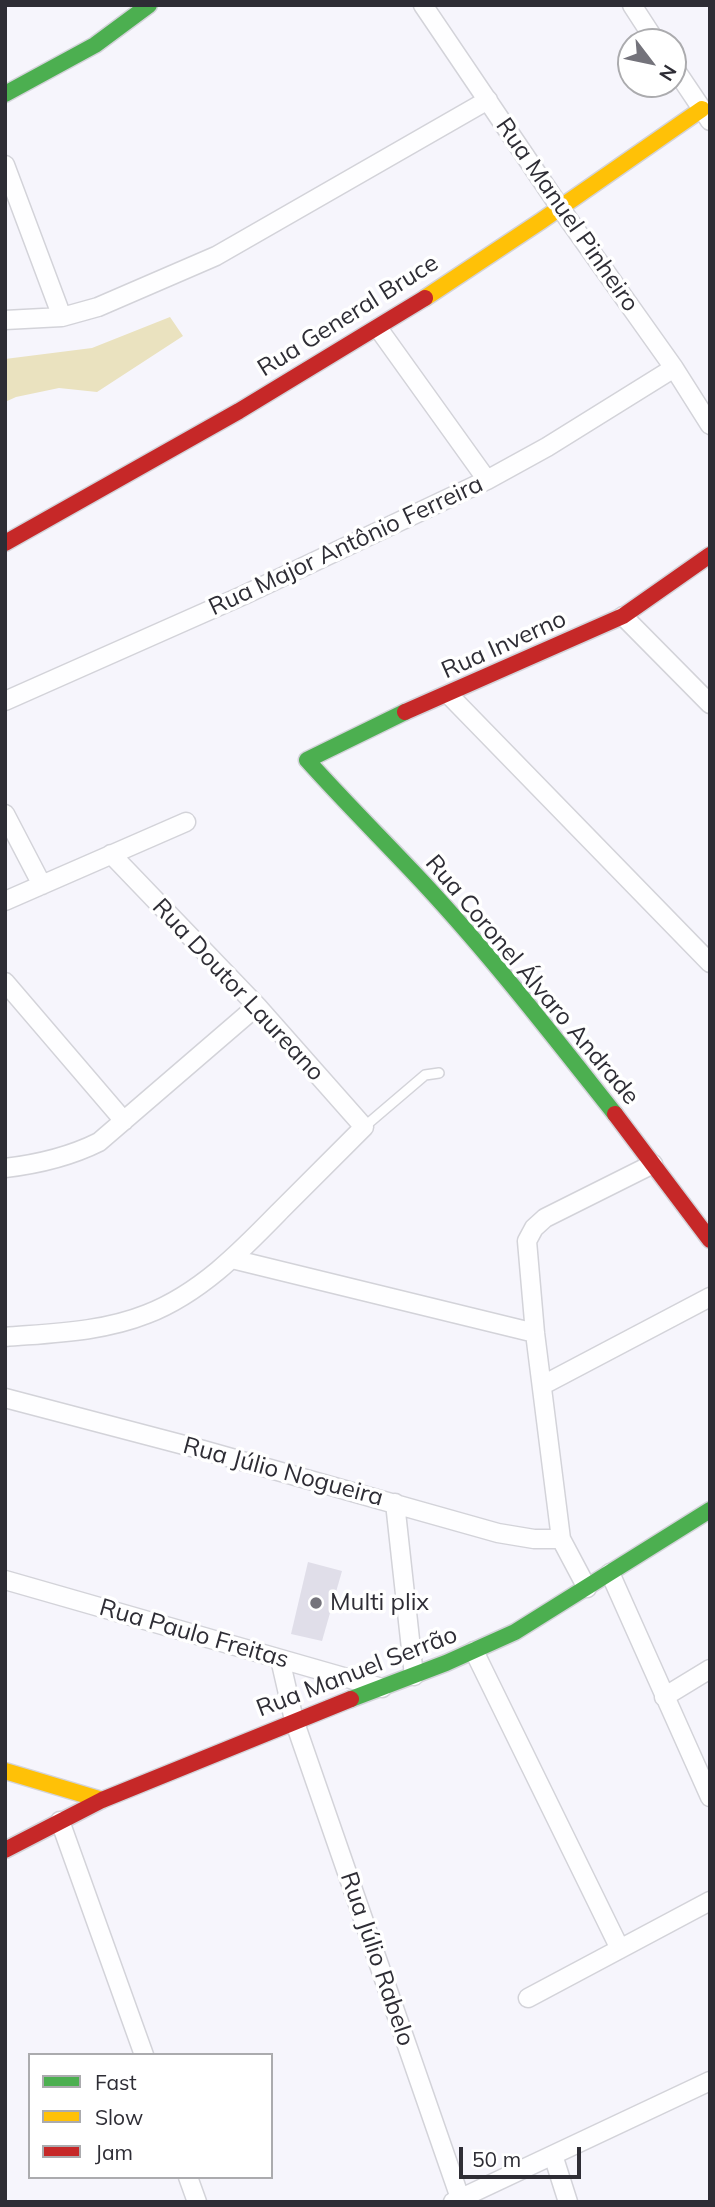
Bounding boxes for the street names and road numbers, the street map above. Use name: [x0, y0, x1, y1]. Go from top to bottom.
street label: Rua Manuel Pinheiro: [489, 113, 645, 317]
street label: Rua General Bruce: [252, 249, 444, 383]
street label: Rua Major Antônio Ferreira: [204, 470, 488, 622]
street label: Rua Inverno: [437, 605, 571, 685]
street label: Rua Coronel Álvaro Andrade: [419, 849, 645, 1111]
street label: Rua Doutor Laureano: [146, 893, 330, 1087]
street label: Rua Júlio Nogueira: [180, 1431, 386, 1513]
street label: Rua Paulo Freitas: [96, 1593, 292, 1675]
street label: Rua Manuel Serrão: [253, 1620, 461, 1724]
street label: Rua Júlio Rabelo: [334, 1868, 420, 2050]

